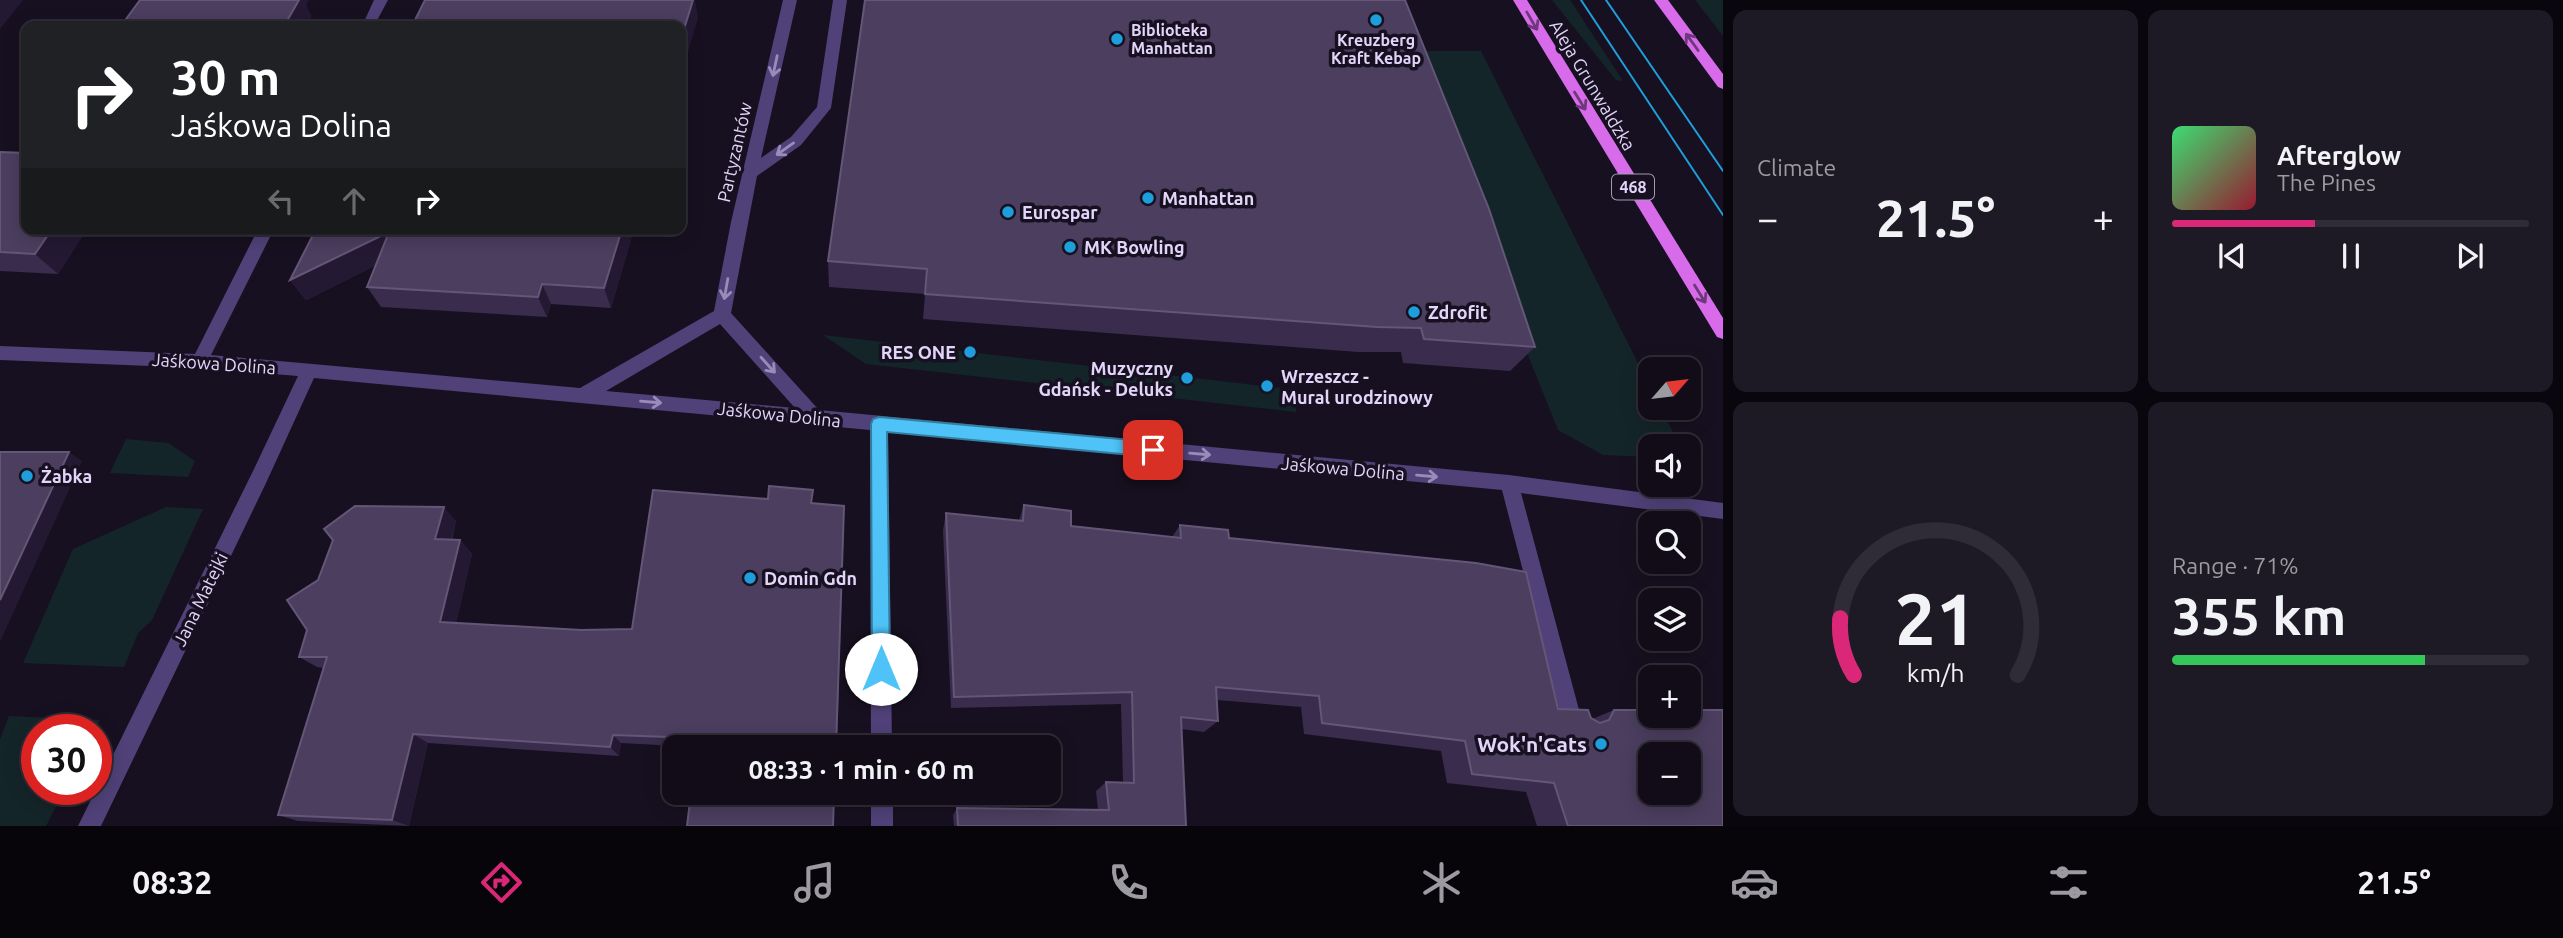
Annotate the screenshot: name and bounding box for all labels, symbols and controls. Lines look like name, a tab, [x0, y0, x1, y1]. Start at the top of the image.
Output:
one-way arrow	[1525, 11, 1539, 31]
marker: Kreuzberg Kraft Kebap	[1368, 12, 1384, 28]
street label: Aleja Grunwaldzka	[1546, 16, 1640, 154]
place label: Biblioteka Manhattan	[1131, 21, 1213, 57]
marker: Biblioteka Manhattan	[1109, 31, 1125, 47]
place label: Kreuzberg Kraft Kebap	[1331, 31, 1421, 67]
one-way arrow	[1685, 33, 1699, 52]
icon: right	[56, 49, 147, 140]
text: 30 m	[171, 49, 280, 104]
one-way arrow	[767, 55, 780, 77]
one-way arrow	[1574, 90, 1588, 110]
street label: Partyzantów	[713, 100, 755, 204]
text: Jaśkowa Dolina	[171, 107, 392, 143]
text: Afterglow	[2277, 141, 2401, 170]
one-way arrow	[776, 142, 795, 156]
text: Climate	[1757, 155, 1836, 180]
text: The Pines	[2277, 170, 2376, 195]
road number: 468	[1612, 174, 1654, 200]
icon: left	[262, 182, 300, 220]
icon: ahead	[335, 182, 373, 220]
icon: right	[408, 182, 446, 220]
place label: Manhattan	[1162, 188, 1254, 208]
text: 21.5°	[1876, 189, 1995, 247]
marker: Manhattan	[1140, 190, 1156, 206]
text: −	[1757, 197, 1778, 239]
text: +	[2093, 197, 2114, 239]
place label: Eurospar	[1022, 202, 1098, 222]
marker: Eurospar	[1000, 204, 1016, 220]
place label: MK Bowling	[1084, 237, 1185, 257]
icon: previous	[2213, 237, 2251, 275]
icon: pause	[2332, 237, 2370, 275]
icon: next	[2451, 237, 2489, 275]
marker: MK Bowling	[1062, 239, 1078, 255]
one-way arrow	[719, 277, 732, 300]
one-way arrow	[1693, 284, 1707, 304]
place label: Zdrofit	[1428, 302, 1488, 322]
marker: Zdrofit	[1406, 304, 1422, 320]
place label: RES ONE	[881, 342, 956, 362]
marker: RES ONE	[962, 344, 978, 360]
street label: Jaśkowa Dolina	[151, 349, 277, 377]
one-way arrow	[760, 356, 776, 374]
north arrow	[1638, 357, 1701, 420]
map controls	[1638, 357, 1701, 805]
place label: Muzyczny Gdańsk - Deluks	[1038, 358, 1173, 399]
place label: Wrzeszcz - Mural urodzinowy	[1281, 366, 1433, 407]
marker: Muzyczny Gdańsk - Deluks	[1179, 370, 1195, 386]
marker: Wrzeszcz - Mural urodzinowy	[1259, 378, 1275, 394]
one-way arrow	[639, 396, 662, 409]
street label: Jaśkowa Dolina	[716, 398, 842, 430]
pin	[1123, 420, 1183, 480]
icon: arrive	[1134, 431, 1172, 469]
button: sound	[1638, 434, 1701, 497]
one-way arrow	[1188, 448, 1211, 461]
street label: Jaśkowa Dolina	[1280, 453, 1406, 483]
place label: Żabka	[41, 466, 92, 486]
marker: Żabka	[19, 468, 35, 484]
one-way arrow	[1415, 469, 1437, 482]
button: search	[1638, 511, 1701, 574]
street label: Jana Matejki	[169, 549, 231, 649]
text: Range · 71%	[2172, 553, 2299, 578]
place label: Domin Gdn	[764, 568, 857, 588]
marker: Domin Gdn	[742, 570, 758, 586]
text: 21	[1894, 577, 1977, 659]
text: 355 km	[2172, 587, 2346, 645]
button: layers	[1638, 588, 1701, 651]
position arrow	[844, 632, 918, 706]
text: km/h	[1907, 659, 1964, 687]
button: +	[1638, 665, 1701, 728]
speed limit sign: 30	[21, 714, 112, 805]
place label: Wok'n'Cats	[1477, 732, 1587, 756]
marker: Wok'n'Cats	[1593, 736, 1609, 752]
button: −	[1638, 742, 1701, 805]
text: 08:33 · 1 min · 60 m	[748, 755, 975, 784]
icon: directions	[477, 858, 526, 907]
icon: music	[790, 858, 839, 907]
icon: phone	[1104, 858, 1153, 907]
icon: climate	[1417, 858, 1466, 907]
icon: car	[1730, 858, 1779, 907]
icon: filters	[2044, 858, 2093, 907]
text: 08:32	[132, 864, 212, 900]
text: 21.5°	[2357, 864, 2431, 900]

